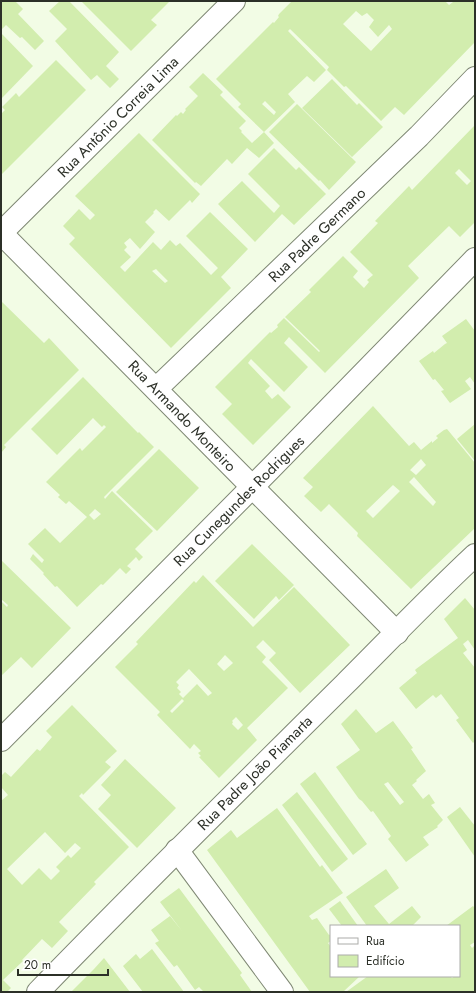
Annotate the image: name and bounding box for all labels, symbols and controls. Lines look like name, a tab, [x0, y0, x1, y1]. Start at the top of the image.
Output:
street label: Rua Antônio Correia Lima	[52, 51, 184, 183]
street label: Rua Padre Germano	[263, 183, 371, 287]
street label: Rua Armando Monteiro	[123, 355, 241, 477]
street label: Rua Cunegundes Rodrigues	[169, 431, 309, 571]
street label: Rua Padre João Piamarta	[193, 711, 317, 835]
legend	[330, 925, 460, 977]
text: Rua	[366, 932, 385, 950]
scale bar	[18, 951, 108, 977]
text: Edifício	[366, 952, 405, 970]
text: 20 m	[24, 956, 51, 974]

